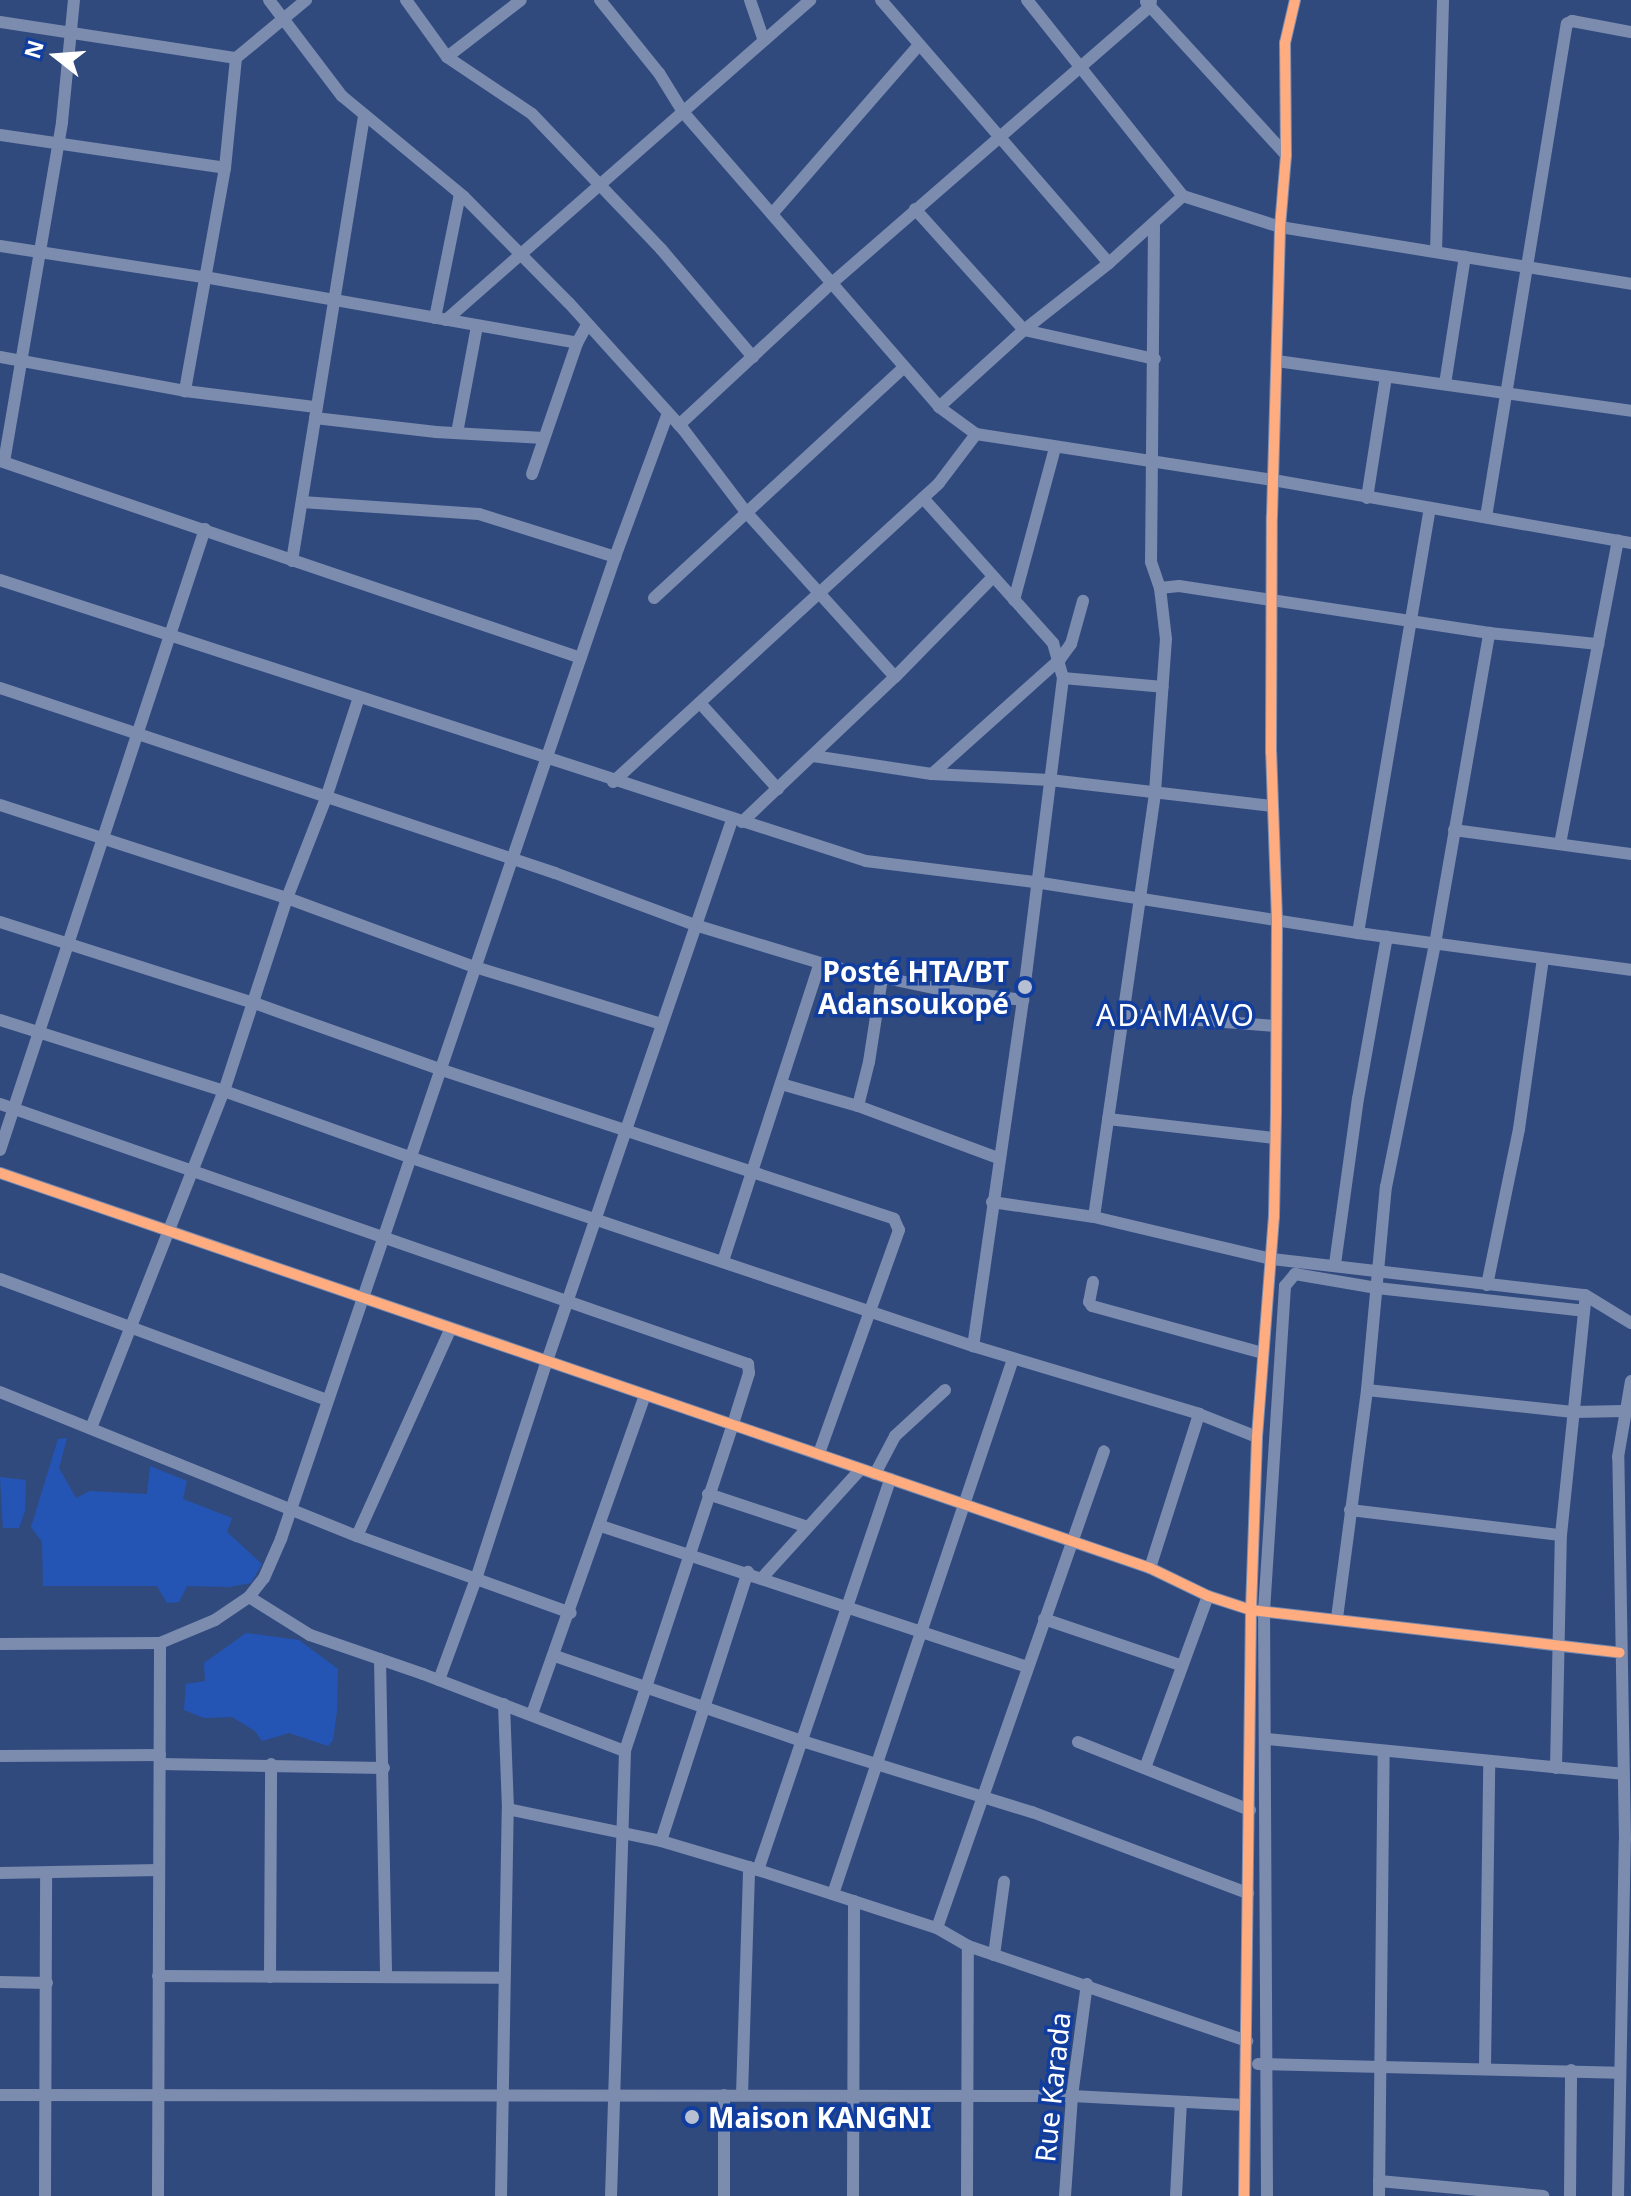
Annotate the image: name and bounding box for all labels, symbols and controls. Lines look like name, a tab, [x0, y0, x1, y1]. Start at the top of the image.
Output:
north arrow	[16, 16, 96, 96]
text: N	[16, 36, 50, 62]
place label: Posté HTA/BT Adansoukopé	[818, 954, 1009, 1020]
marker: Posté HTA/BT Adansoukopé	[1016, 978, 1034, 996]
district label: ADAMAVO	[1096, 997, 1256, 1033]
street label: Rue Karada	[1027, 2010, 1077, 2164]
place label: Maison KANGNI	[708, 2100, 931, 2134]
marker: Maison KANGNI	[683, 2108, 701, 2126]

